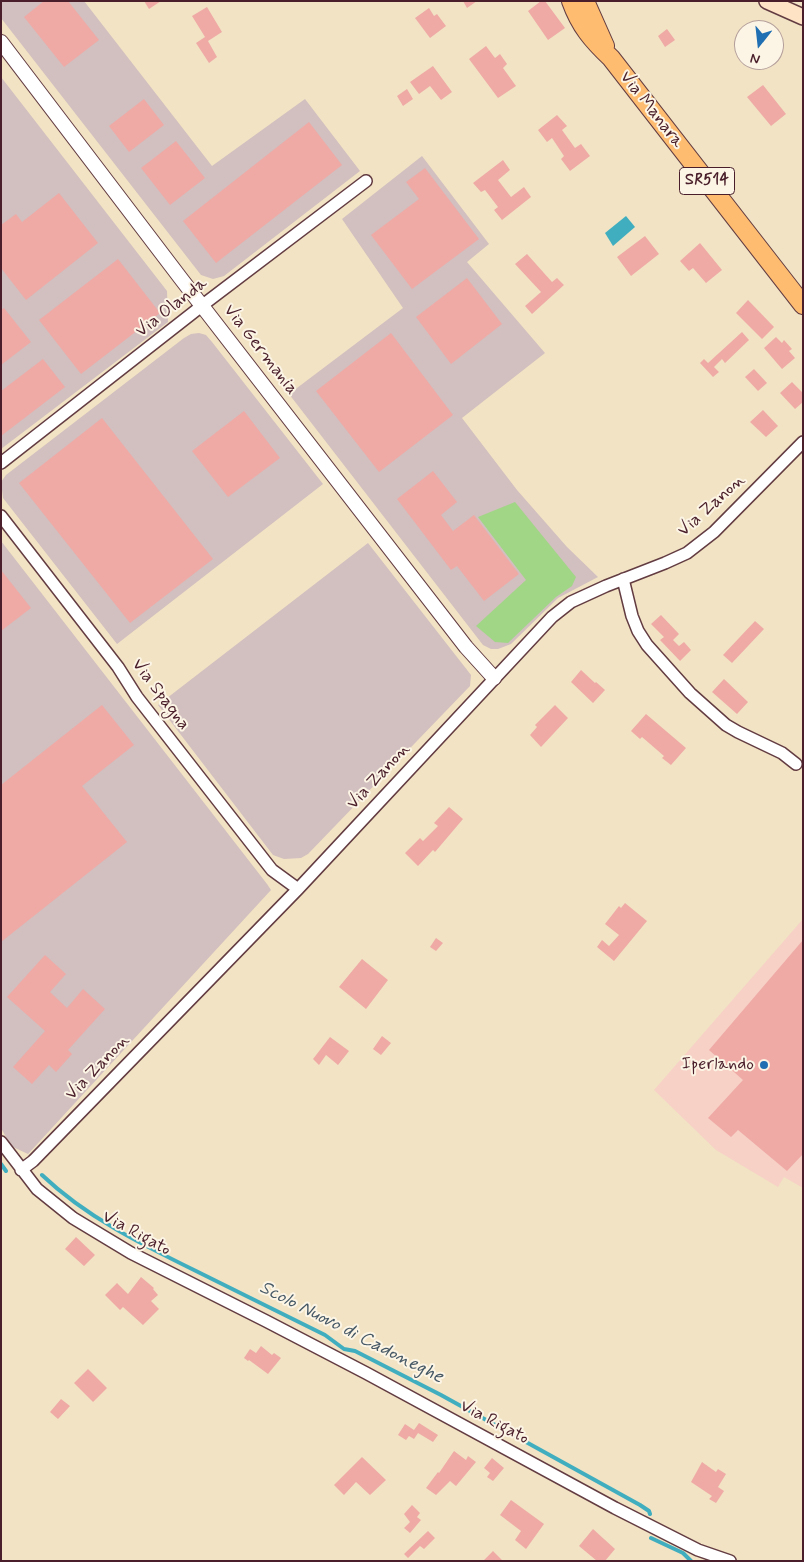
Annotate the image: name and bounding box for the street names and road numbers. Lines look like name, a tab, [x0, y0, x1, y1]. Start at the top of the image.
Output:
street label: Via Manara	[614, 67, 688, 153]
road number: SR514	[680, 168, 734, 195]
street label: Via Olanda	[132, 273, 212, 343]
street label: Via Germania	[218, 300, 302, 400]
street label: Via Zanon	[674, 470, 750, 542]
street label: Via Spagna	[126, 655, 194, 735]
street label: Via Zanon	[343, 739, 415, 815]
street label: Via Zanon	[61, 1031, 135, 1105]
street label: Via Rigato	[98, 1206, 174, 1262]
street label: Via Rigato	[456, 1396, 532, 1450]

